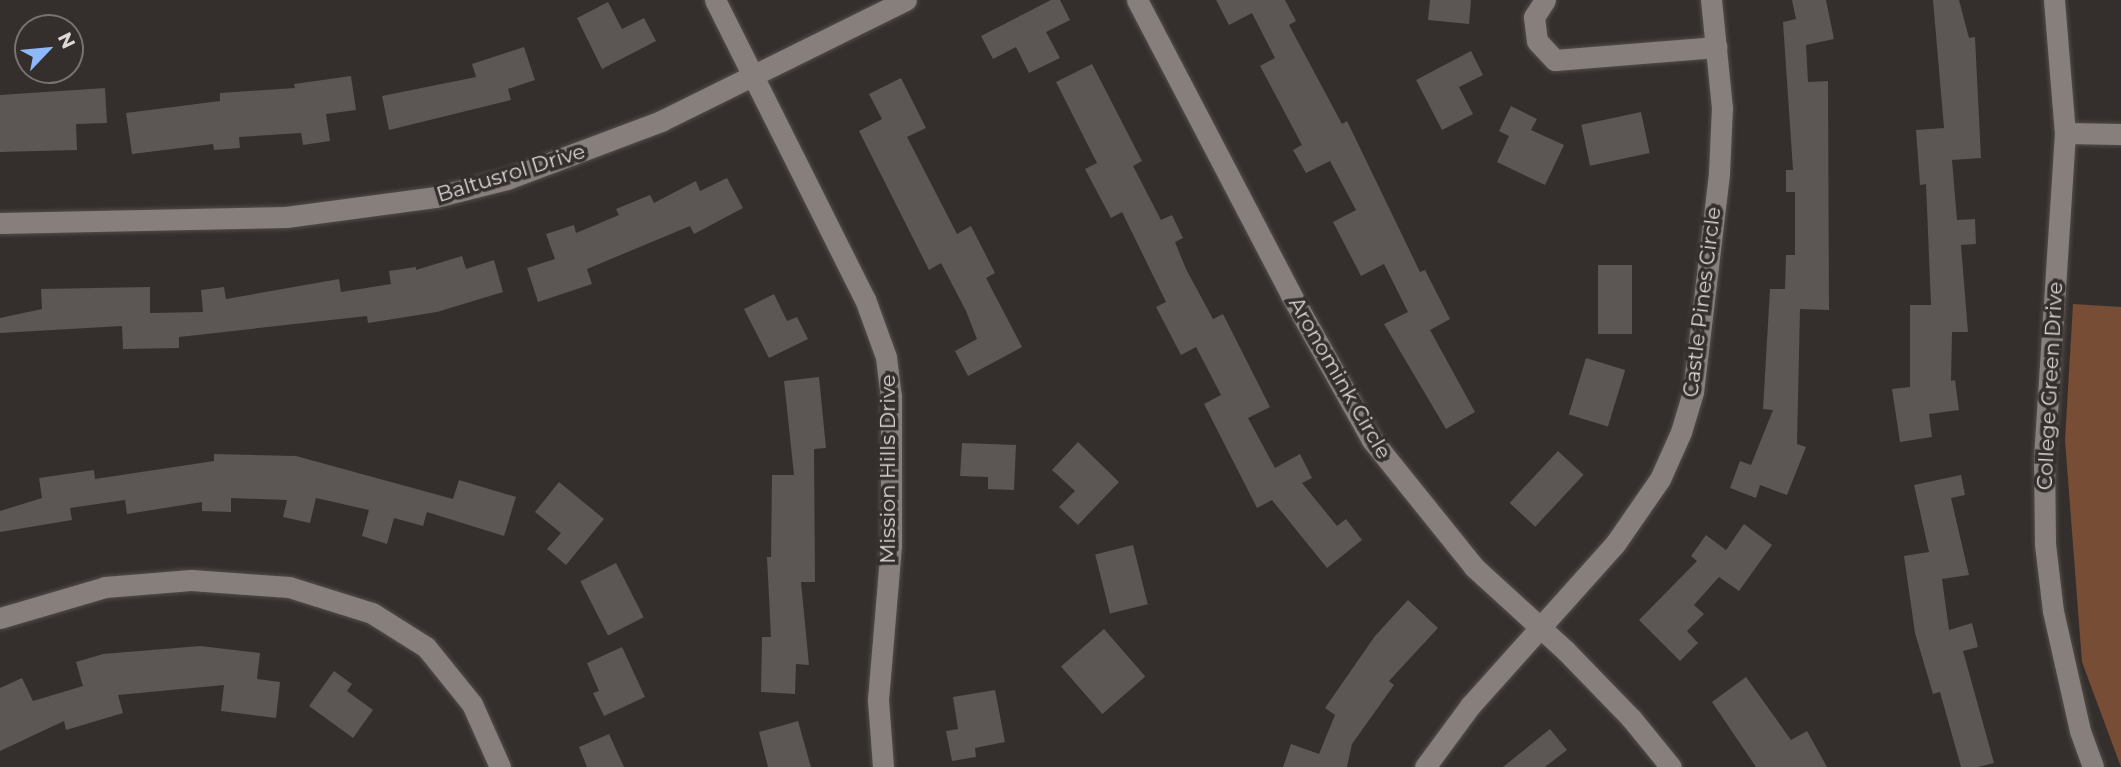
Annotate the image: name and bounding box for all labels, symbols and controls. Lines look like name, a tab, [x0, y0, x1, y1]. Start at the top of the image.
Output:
north arrow	[14, 14, 84, 84]
text: N	[53, 29, 80, 52]
street label: Baltusrol Drive	[434, 138, 588, 208]
street label: Castle Pines Circle	[1678, 205, 1726, 399]
street label: College Green Drive	[2032, 281, 2068, 491]
street label: Aronomink Circle	[1283, 293, 1397, 463]
street label: Mission Hills Drive	[875, 374, 901, 564]

